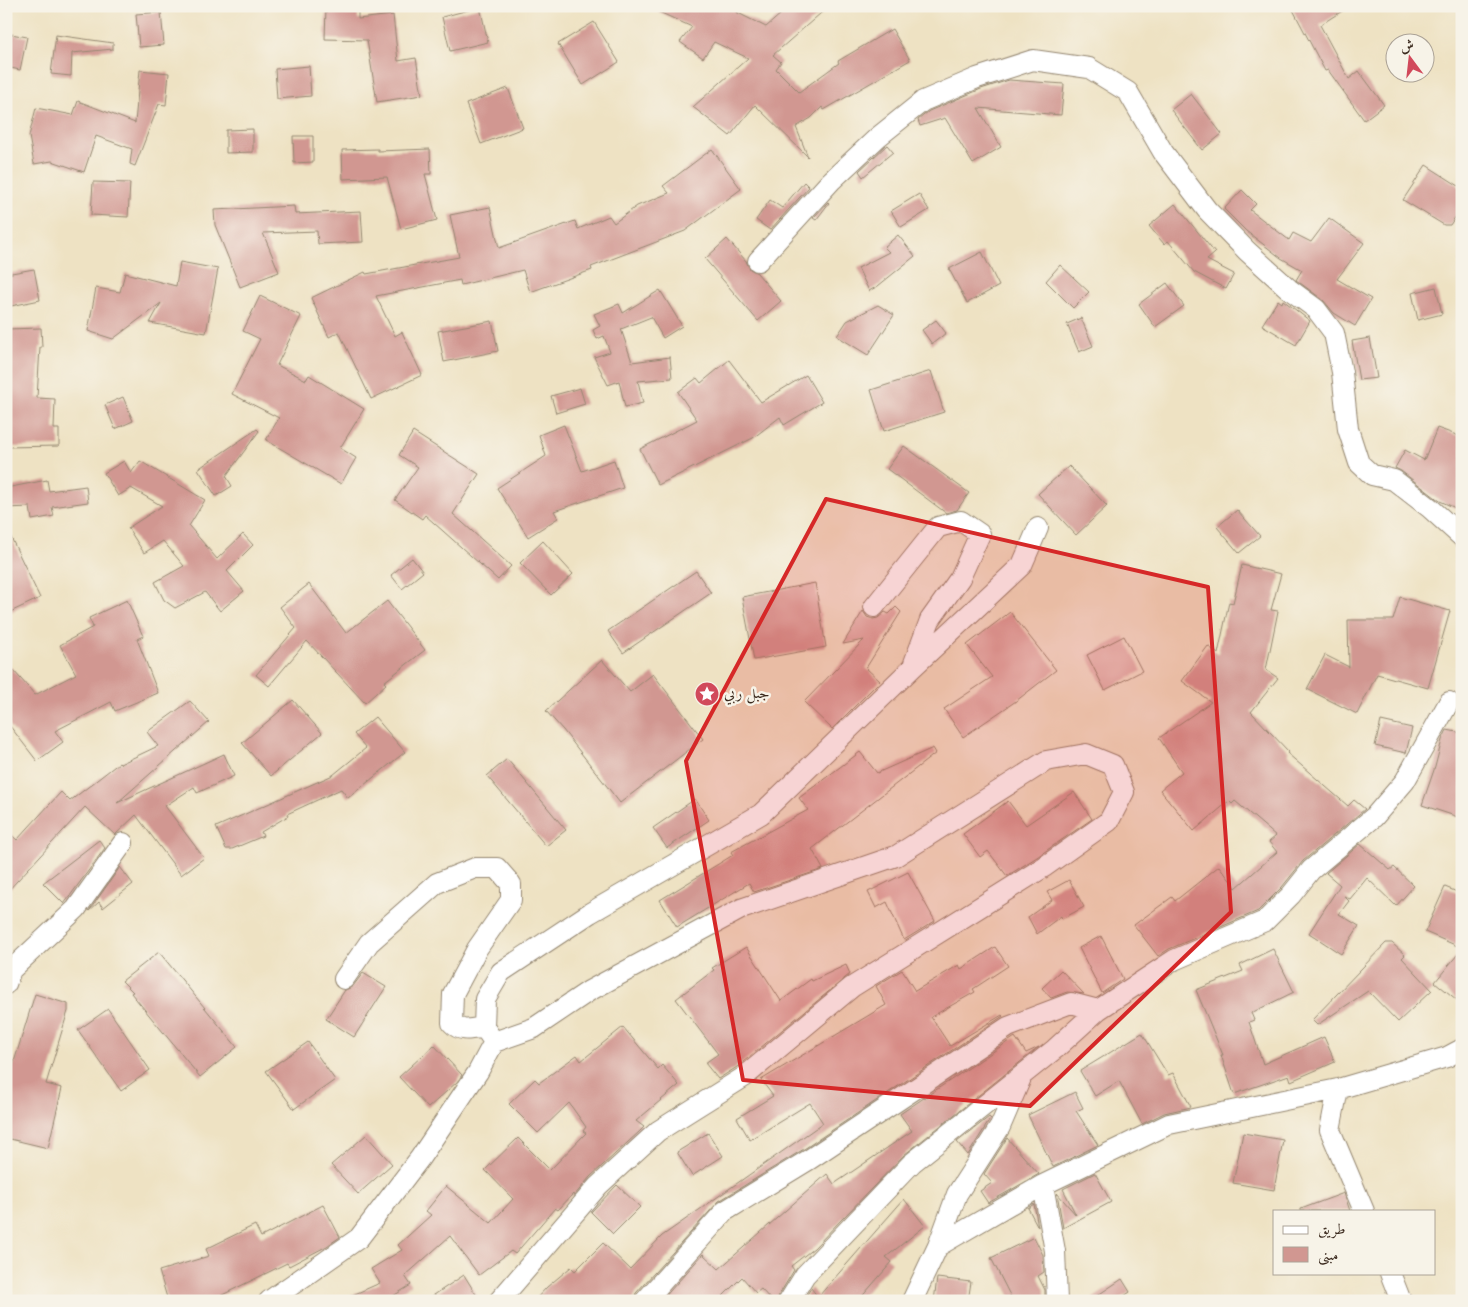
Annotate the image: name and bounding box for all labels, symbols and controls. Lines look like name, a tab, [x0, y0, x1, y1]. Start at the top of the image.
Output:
north arrow	[1386, 32, 1436, 82]
text: ش	[1398, 38, 1416, 55]
place icon: جبل ربي	[694, 681, 720, 707]
place label: جبل ربي	[724, 687, 770, 705]
legend	[1273, 1210, 1436, 1274]
text: طريق	[1318, 1223, 1345, 1239]
text: مبنى	[1318, 1249, 1338, 1266]

